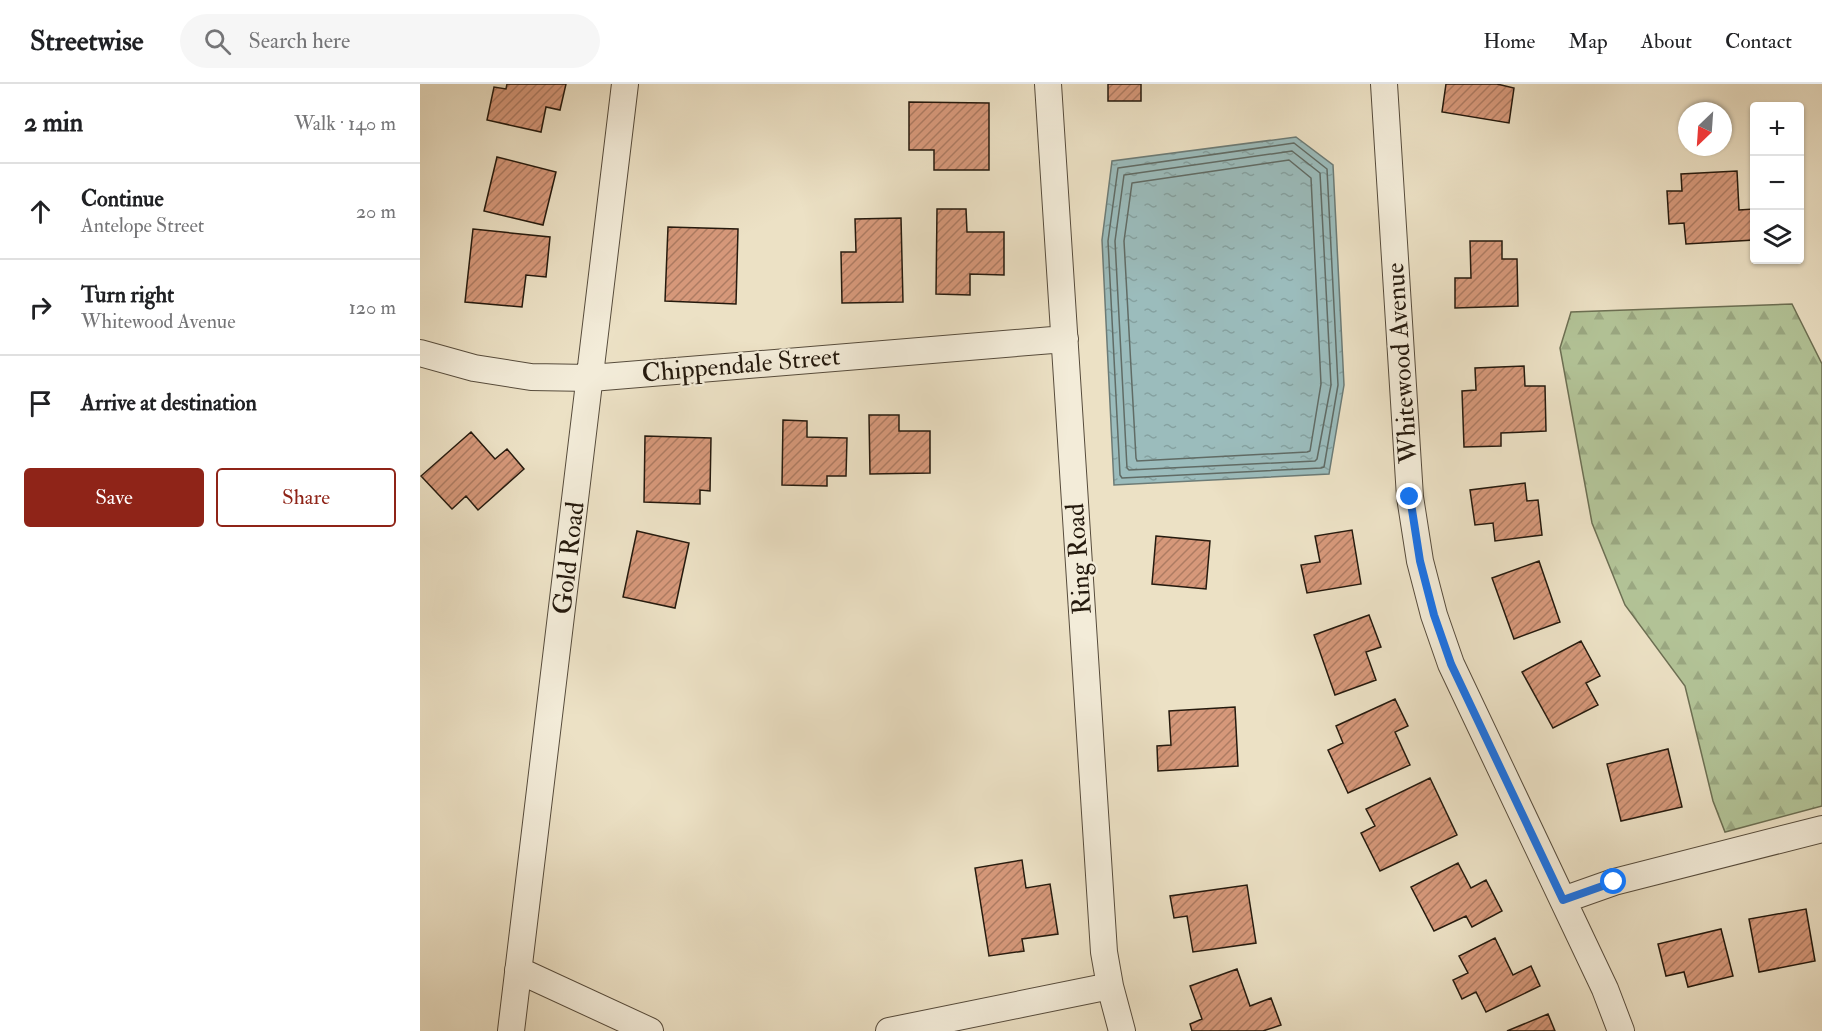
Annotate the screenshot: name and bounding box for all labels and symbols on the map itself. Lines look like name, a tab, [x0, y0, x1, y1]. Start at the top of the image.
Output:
north arrow	[1678, 102, 1732, 156]
street label: Whitewood Avenue	[1379, 262, 1425, 465]
street label: Chippendale Street	[640, 340, 842, 391]
route end	[1396, 483, 1422, 509]
street label: Gold Road	[546, 500, 592, 616]
street label: Ring Road	[1059, 502, 1099, 616]
route start	[1600, 868, 1626, 894]

